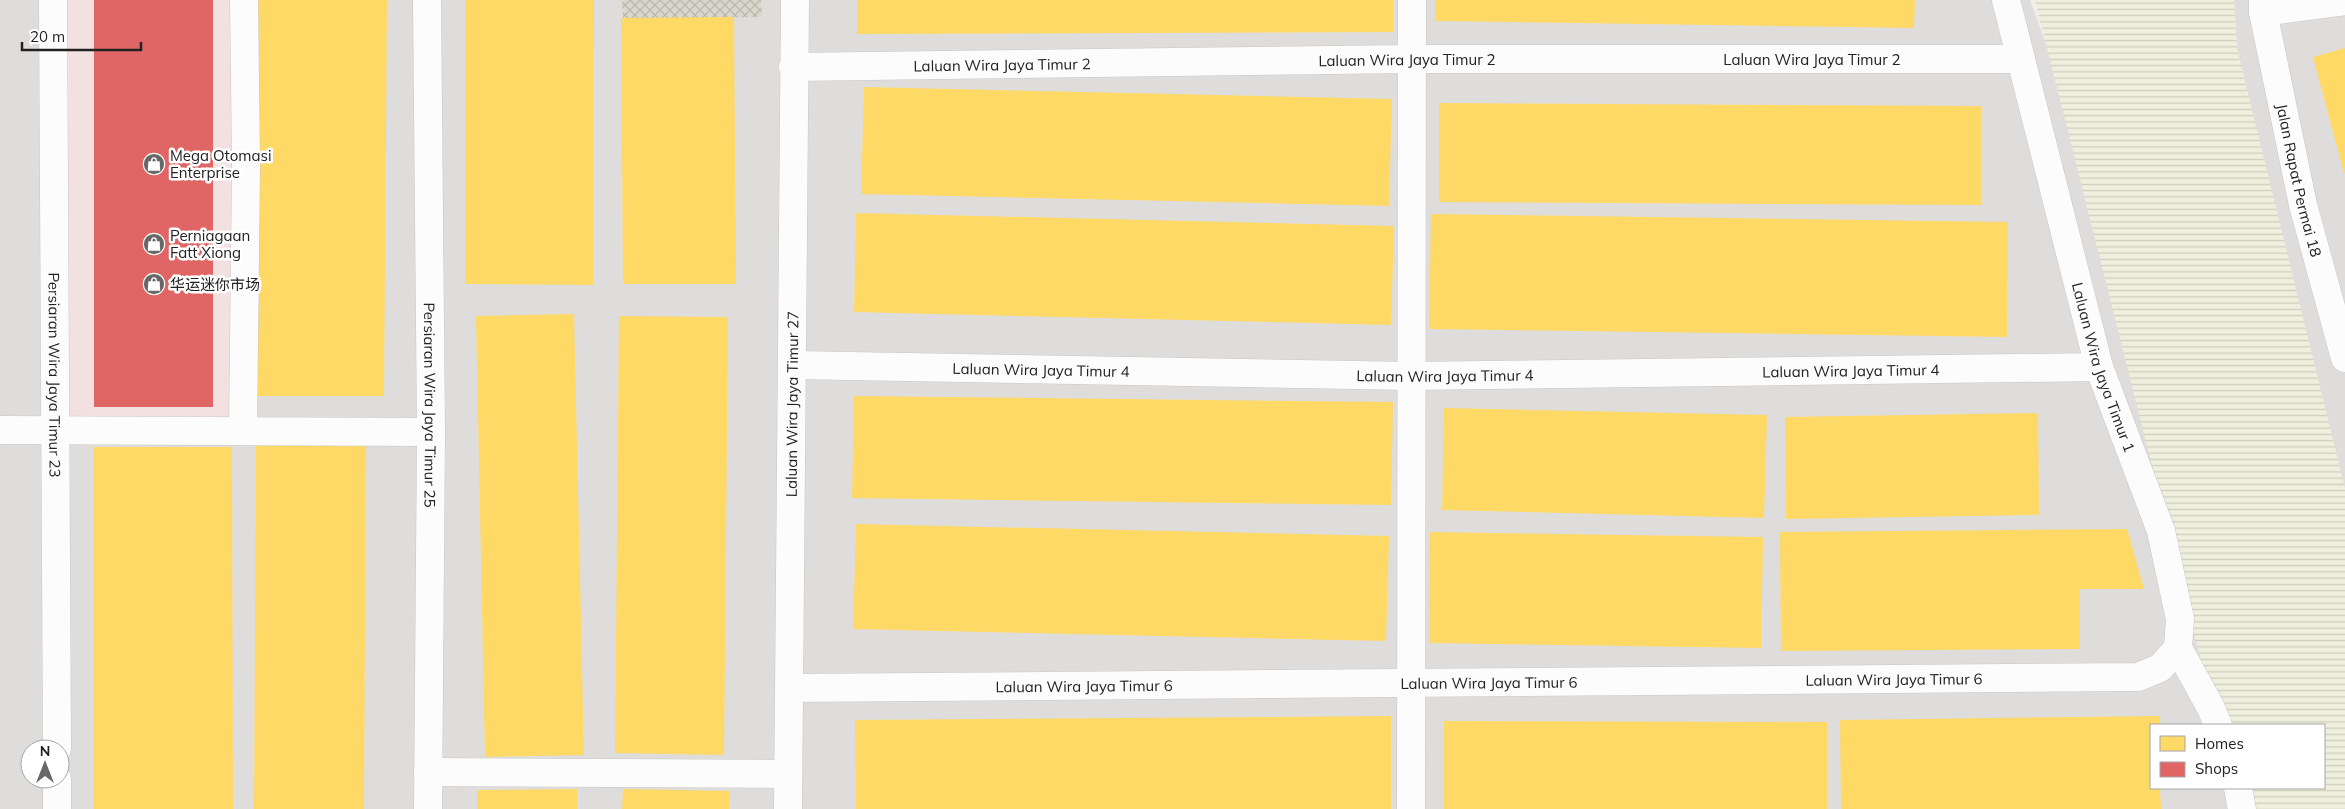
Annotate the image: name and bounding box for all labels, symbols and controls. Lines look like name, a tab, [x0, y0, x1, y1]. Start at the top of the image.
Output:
scale bar	[22, 20, 141, 52]
text: 20 m	[30, 27, 65, 46]
street label: Laluan Wira Jaya Timur 2	[1318, 49, 1496, 70]
street label: Laluan Wira Jaya Timur 2	[1723, 50, 1901, 69]
street label: Laluan Wira Jaya Timur 2	[913, 54, 1091, 75]
street label: Jalan Rapat Permai 18	[2273, 102, 2326, 259]
place label: Mega Otomasi Enterprise	[170, 146, 272, 182]
shop icon: Mega Otomasi Enterprise	[142, 152, 166, 176]
place label: Perniagaan Fatt Xiong	[170, 226, 250, 262]
shop icon: Perniagaan Fatt Xiong	[142, 232, 166, 256]
street label: Persiaran Wira Jaya Timur 23	[45, 272, 65, 478]
shop icon: 华运迷你市场	[142, 272, 166, 296]
place label: 华运迷你市场	[170, 275, 260, 294]
street label: Laluan Wira Jaya Timur 1	[2068, 280, 2140, 455]
street label: Persiaran Wira Jaya Timur 25	[420, 302, 441, 508]
street label: Laluan Wira Jaya Timur 27	[781, 311, 802, 497]
street label: Laluan Wira Jaya Timur 4	[952, 358, 1130, 380]
street label: Laluan Wira Jaya Timur 4	[1762, 360, 1940, 381]
street label: Laluan Wira Jaya Timur 4	[1356, 365, 1534, 386]
street label: Laluan Wira Jaya Timur 6	[1805, 669, 1983, 689]
street label: Laluan Wira Jaya Timur 6	[1400, 672, 1578, 693]
street label: Laluan Wira Jaya Timur 6	[995, 675, 1173, 696]
legend	[2150, 724, 2325, 789]
text: Homes	[2195, 734, 2244, 753]
north arrow	[20, 739, 70, 789]
text: N	[40, 742, 50, 760]
text: Shops	[2195, 759, 2238, 778]

